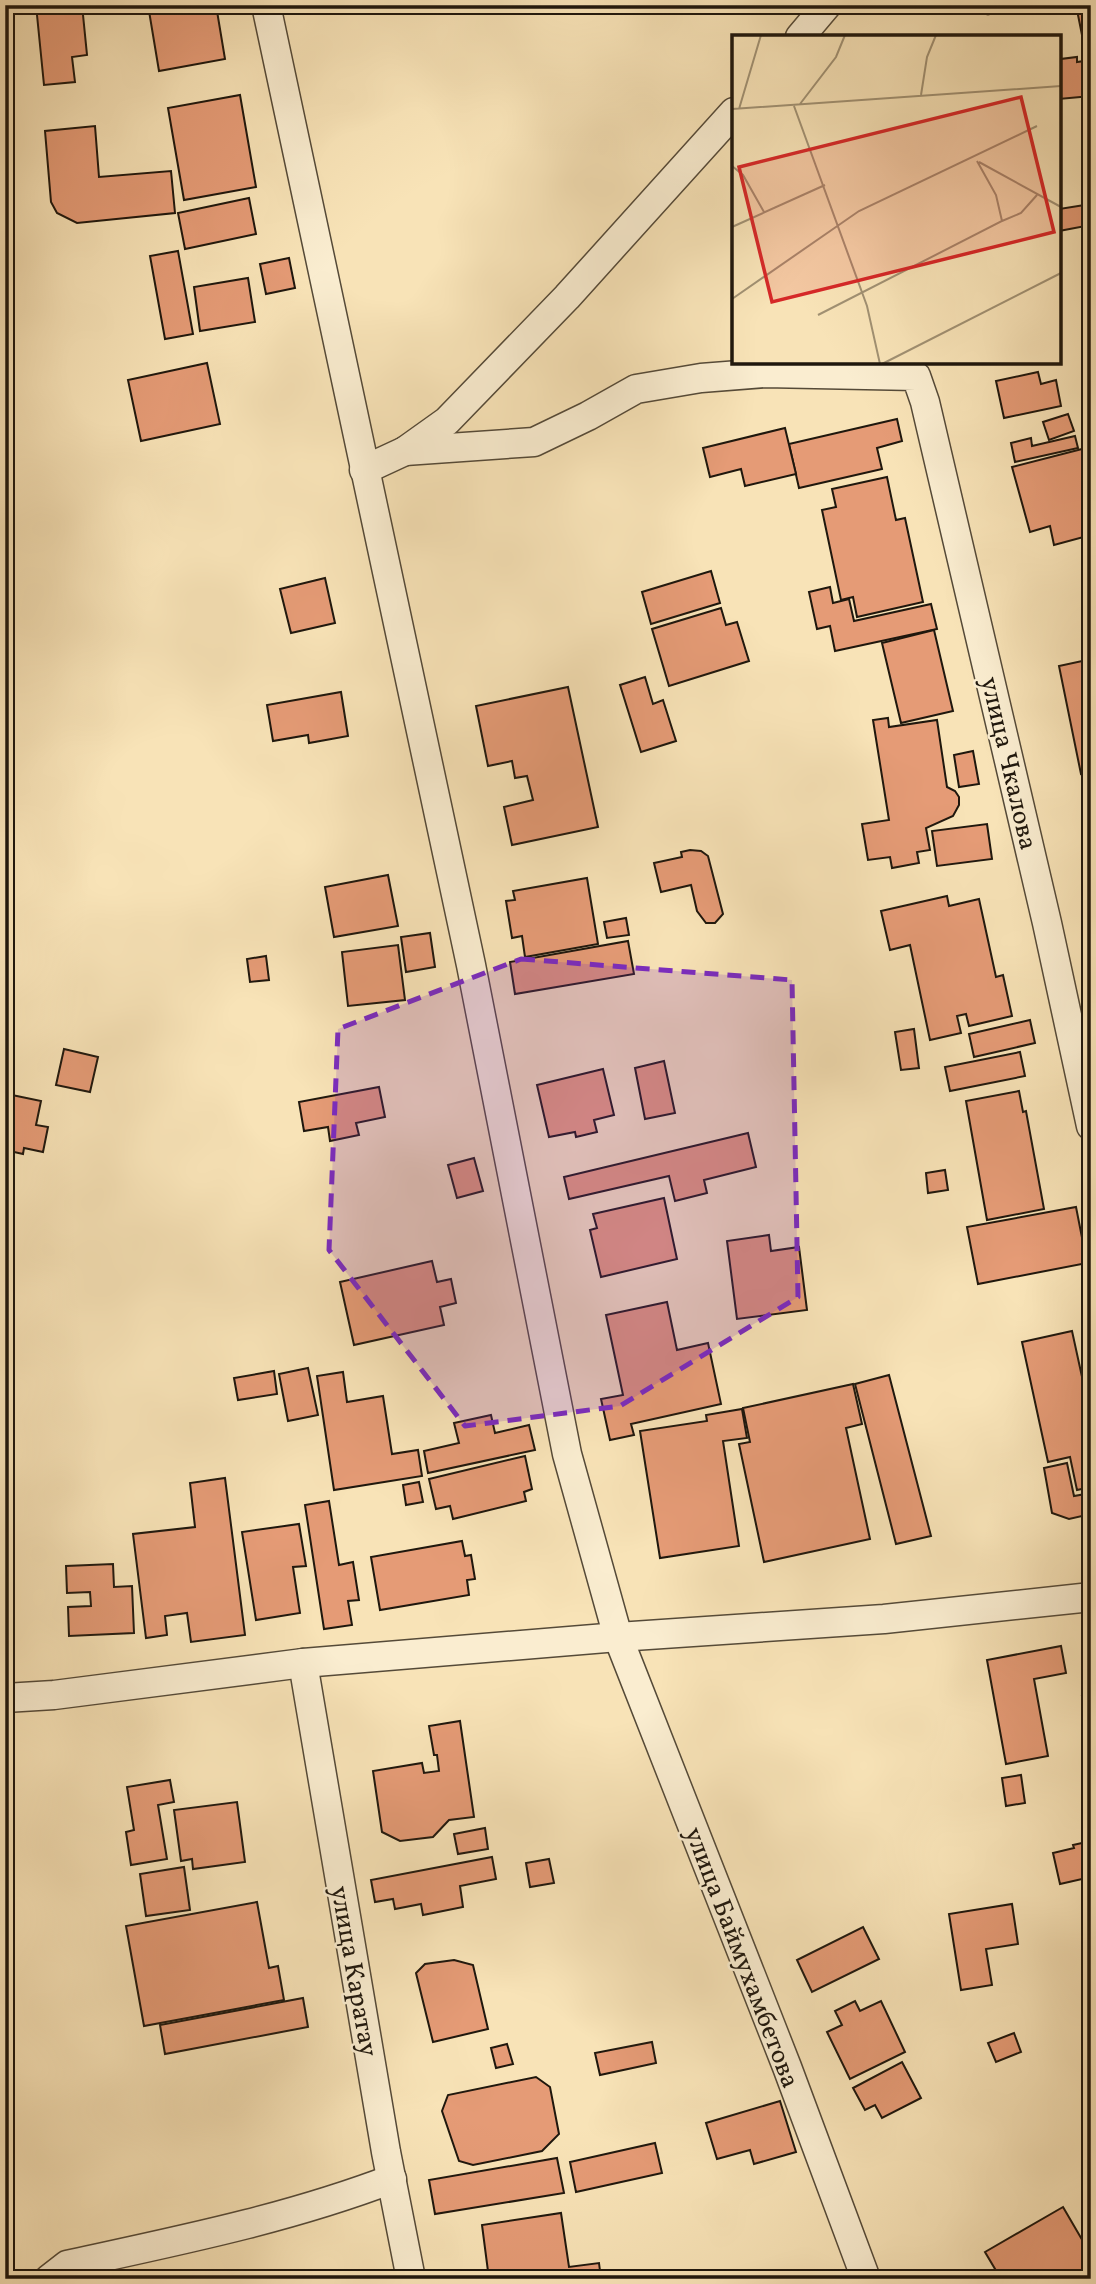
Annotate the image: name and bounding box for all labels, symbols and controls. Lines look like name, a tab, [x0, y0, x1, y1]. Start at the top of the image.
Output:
inset map	[732, 35, 1061, 364]
street label: улица Чкалова	[971, 673, 1045, 854]
street label: улица Баймухамбетова	[675, 1822, 808, 2093]
street label: улица Каратау	[320, 1883, 386, 2060]

